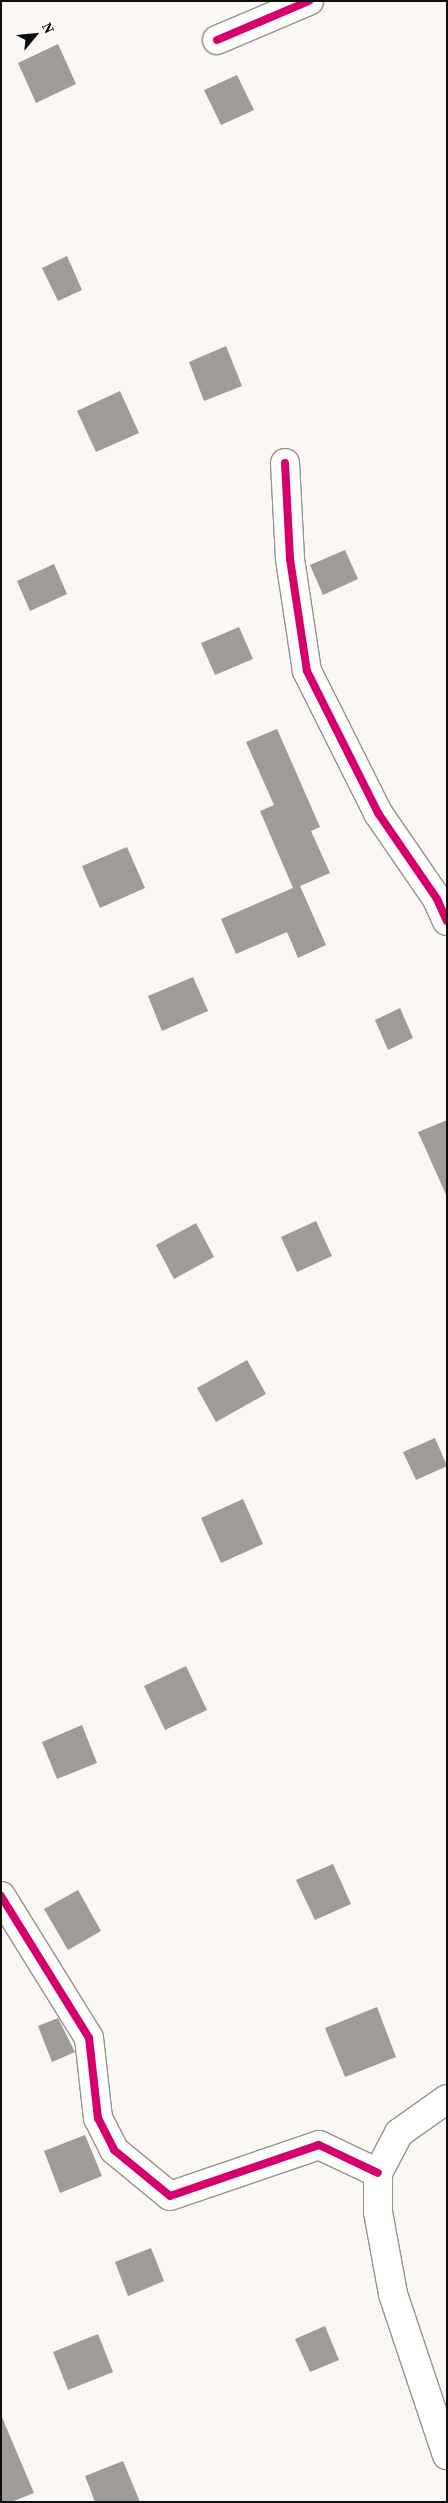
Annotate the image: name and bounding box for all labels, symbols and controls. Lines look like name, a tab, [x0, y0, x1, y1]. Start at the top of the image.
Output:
north arrow	[10, 10, 60, 60]
text: N	[37, 19, 59, 37]

